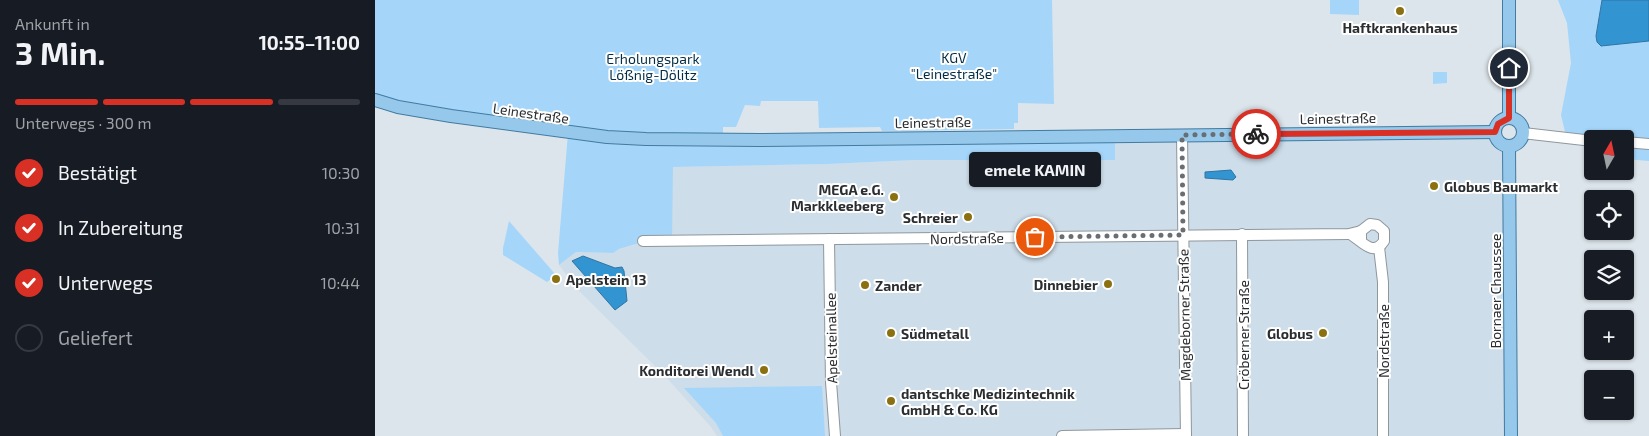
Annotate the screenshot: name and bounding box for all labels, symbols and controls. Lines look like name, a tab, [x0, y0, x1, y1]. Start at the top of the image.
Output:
marker: Haftkrankenhaus	[1394, 5, 1406, 17]
text: Ankunft in	[15, 14, 90, 33]
place label: Haftkrankenhaus	[1342, 19, 1458, 36]
text: 10:55–11:00	[259, 31, 360, 54]
text: 3 Min.	[15, 33, 105, 71]
pin	[1488, 47, 1530, 89]
park label: KGV "Leinestraße"	[911, 49, 997, 82]
park label: Erholungspark Lößnig-Dölitz	[606, 50, 700, 83]
icon: home	[1495, 54, 1523, 82]
street label: Leinestraße	[492, 99, 570, 127]
courier	[1231, 109, 1281, 159]
street label: Leinestraße	[1300, 109, 1376, 127]
text: Unterwegs · 300 m	[15, 113, 152, 132]
street label: Leinestraße	[895, 113, 971, 131]
icon: bike	[1242, 120, 1270, 148]
north arrow	[1584, 130, 1634, 180]
map controls	[1584, 130, 1634, 420]
callout: emele KAMIN	[969, 152, 1101, 187]
icon: check	[15, 159, 43, 187]
text: emele KAMIN	[984, 160, 1086, 179]
text: Bestätigt	[58, 161, 137, 184]
text: 10:30	[322, 163, 360, 182]
place label: Globus Baumarkt	[1444, 178, 1558, 195]
marker: Globus Baumarkt	[1428, 180, 1440, 192]
place label: MEGA e.G. Markkleeberg	[791, 181, 884, 214]
button: locate	[1584, 190, 1634, 240]
marker: MEGA e.G. Markkleeberg	[888, 191, 900, 203]
place label: Schreier	[903, 209, 958, 226]
marker: Schreier	[962, 211, 974, 223]
icon: check	[15, 214, 43, 242]
text: In Zubereitung	[58, 216, 183, 239]
pin	[1014, 216, 1056, 258]
text: 10:31	[325, 218, 360, 237]
icon: bag	[1021, 223, 1049, 251]
street label: Nordstraße	[930, 229, 1004, 247]
street label: Bornaer Chaussee	[1487, 233, 1504, 349]
street label: Magdeborner Straße	[1174, 249, 1194, 381]
button: layers	[1584, 250, 1634, 300]
icon: check	[15, 269, 43, 297]
text: Unterwegs	[58, 271, 153, 294]
place label: Apelstein 13	[566, 271, 646, 288]
text: 10:44	[321, 273, 360, 292]
marker: Apelstein 13	[550, 273, 562, 285]
place label: Dinnebier	[1034, 276, 1098, 293]
place label: Zander	[875, 277, 922, 294]
marker: Dinnebier	[1102, 278, 1114, 290]
marker: Zander	[859, 279, 871, 291]
street label: Cröberner Straße	[1235, 280, 1252, 390]
street label: Apelsteinallee	[822, 292, 840, 384]
street label: Nordstraße	[1375, 304, 1392, 378]
button: +	[1584, 310, 1634, 360]
place label: Südmetall	[901, 325, 969, 342]
place label: Globus	[1267, 325, 1313, 342]
text: Geliefert	[58, 326, 133, 349]
marker: Südmetall	[885, 327, 897, 339]
marker: Globus	[1317, 327, 1329, 339]
place label: Konditorei Wendl	[639, 362, 754, 379]
marker: Konditorei Wendl	[758, 364, 770, 376]
button: −	[1584, 370, 1634, 420]
place label: dantschke Medizintechnik GmbH & Co. KG	[901, 385, 1075, 418]
marker: dantschke Medizintechnik GmbH & Co. KG	[885, 395, 897, 407]

